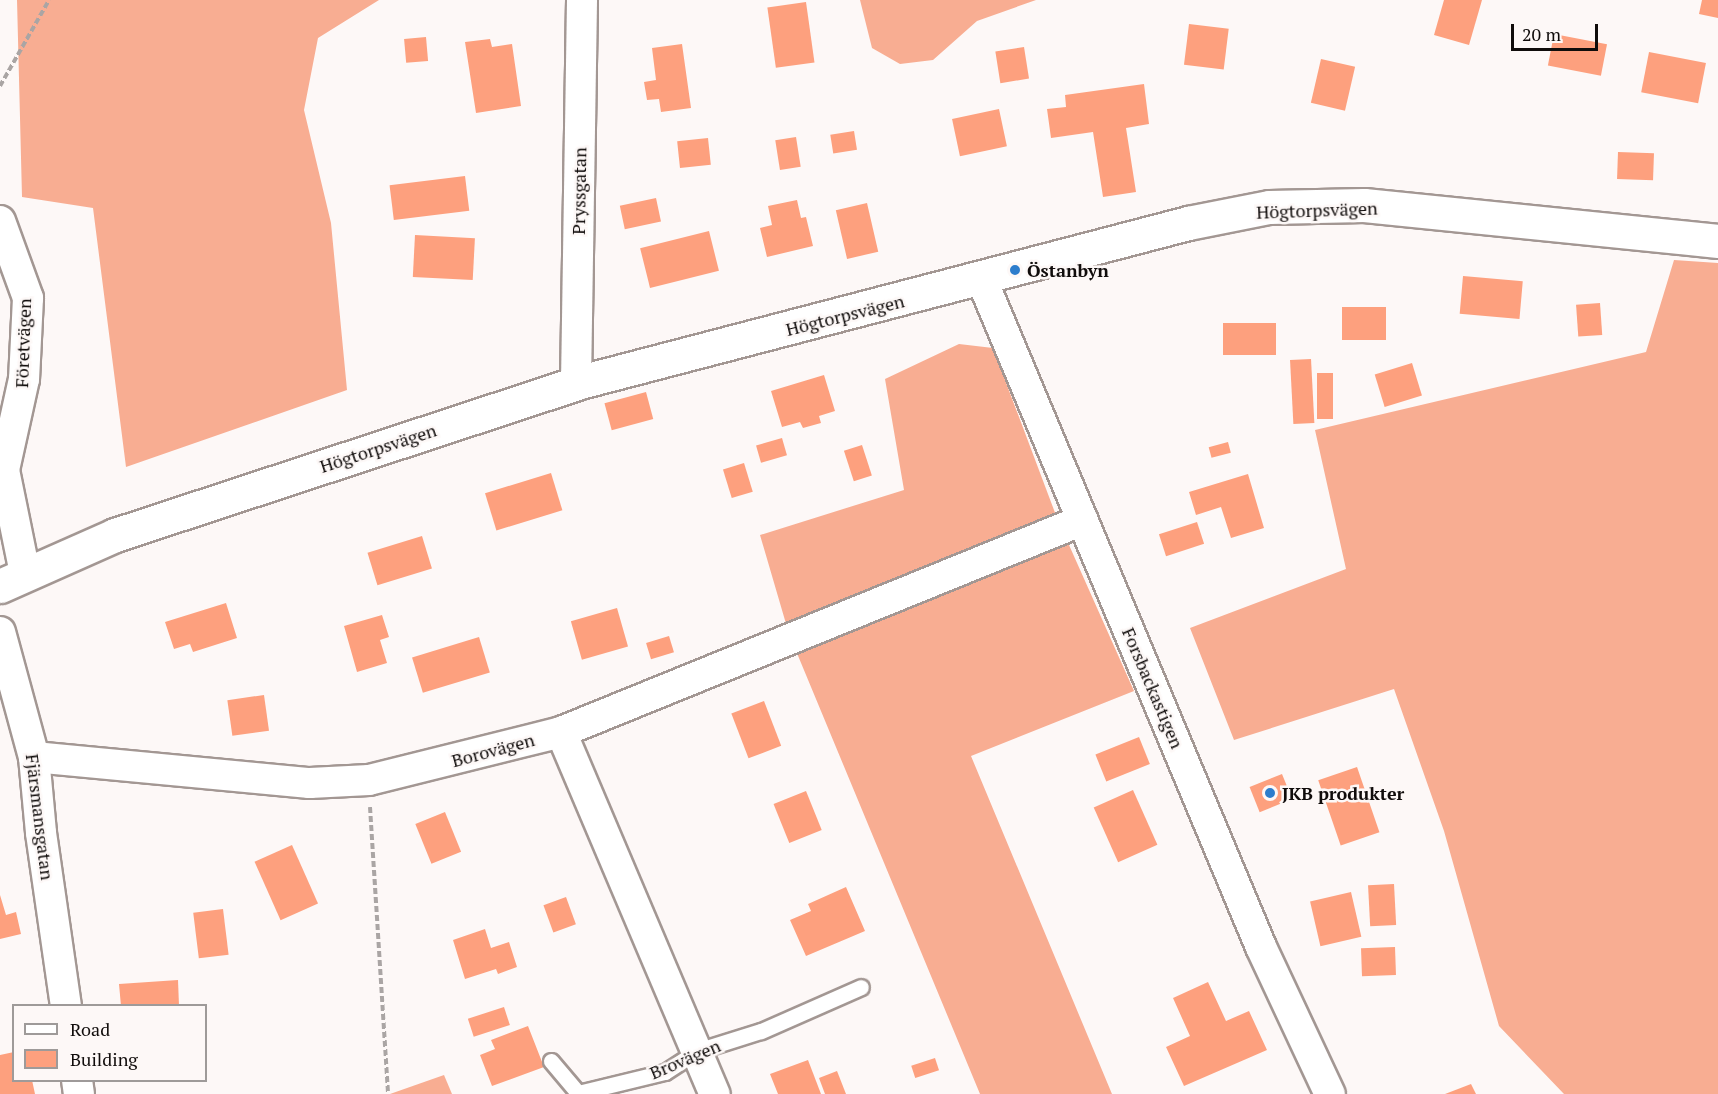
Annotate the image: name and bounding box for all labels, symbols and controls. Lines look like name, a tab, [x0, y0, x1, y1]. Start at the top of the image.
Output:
scale bar	[1514, 12, 1601, 50]
text: 20 m	[1522, 22, 1561, 46]
street label: Pryssgatan	[567, 147, 591, 235]
street label: Högtorpsvägen	[1256, 197, 1378, 223]
place label: Östanbyn	[1027, 259, 1109, 281]
marker: Östanbyn	[1008, 263, 1022, 277]
street label: Högtorpsvägen	[783, 290, 907, 340]
street label: Företvägen	[11, 298, 35, 388]
street label: Högtorpsvägen	[317, 419, 439, 477]
street label: Forsbackastigen	[1118, 624, 1188, 752]
street label: Borovägen	[449, 729, 537, 771]
street label: Fjärsmansgatan	[22, 753, 58, 881]
place label: JKB produkter	[1282, 782, 1404, 804]
marker: JKB produkter	[1263, 786, 1277, 800]
legend	[12, 1004, 207, 1082]
text: Road	[70, 1017, 110, 1041]
street label: Brovägen	[646, 1034, 724, 1084]
text: Building	[70, 1047, 138, 1071]

